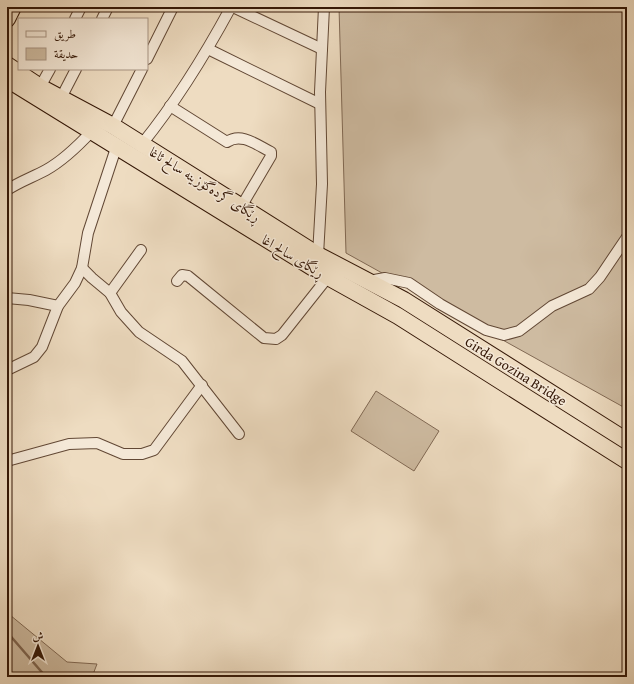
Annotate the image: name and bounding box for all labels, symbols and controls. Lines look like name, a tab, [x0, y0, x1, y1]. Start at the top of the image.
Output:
legend	[18, 18, 148, 70]
text: طريق	[54, 25, 76, 42]
text: حديقة	[54, 45, 78, 62]
street label: ڕێگای گردەگۆزینە سالح ئاغا	[144, 142, 265, 229]
street label: ڕێگای سالح اغا	[257, 230, 328, 285]
street label: Girda Gozina Bridge	[461, 332, 571, 411]
north arrow	[18, 626, 58, 666]
text: ش	[33, 628, 44, 644]

